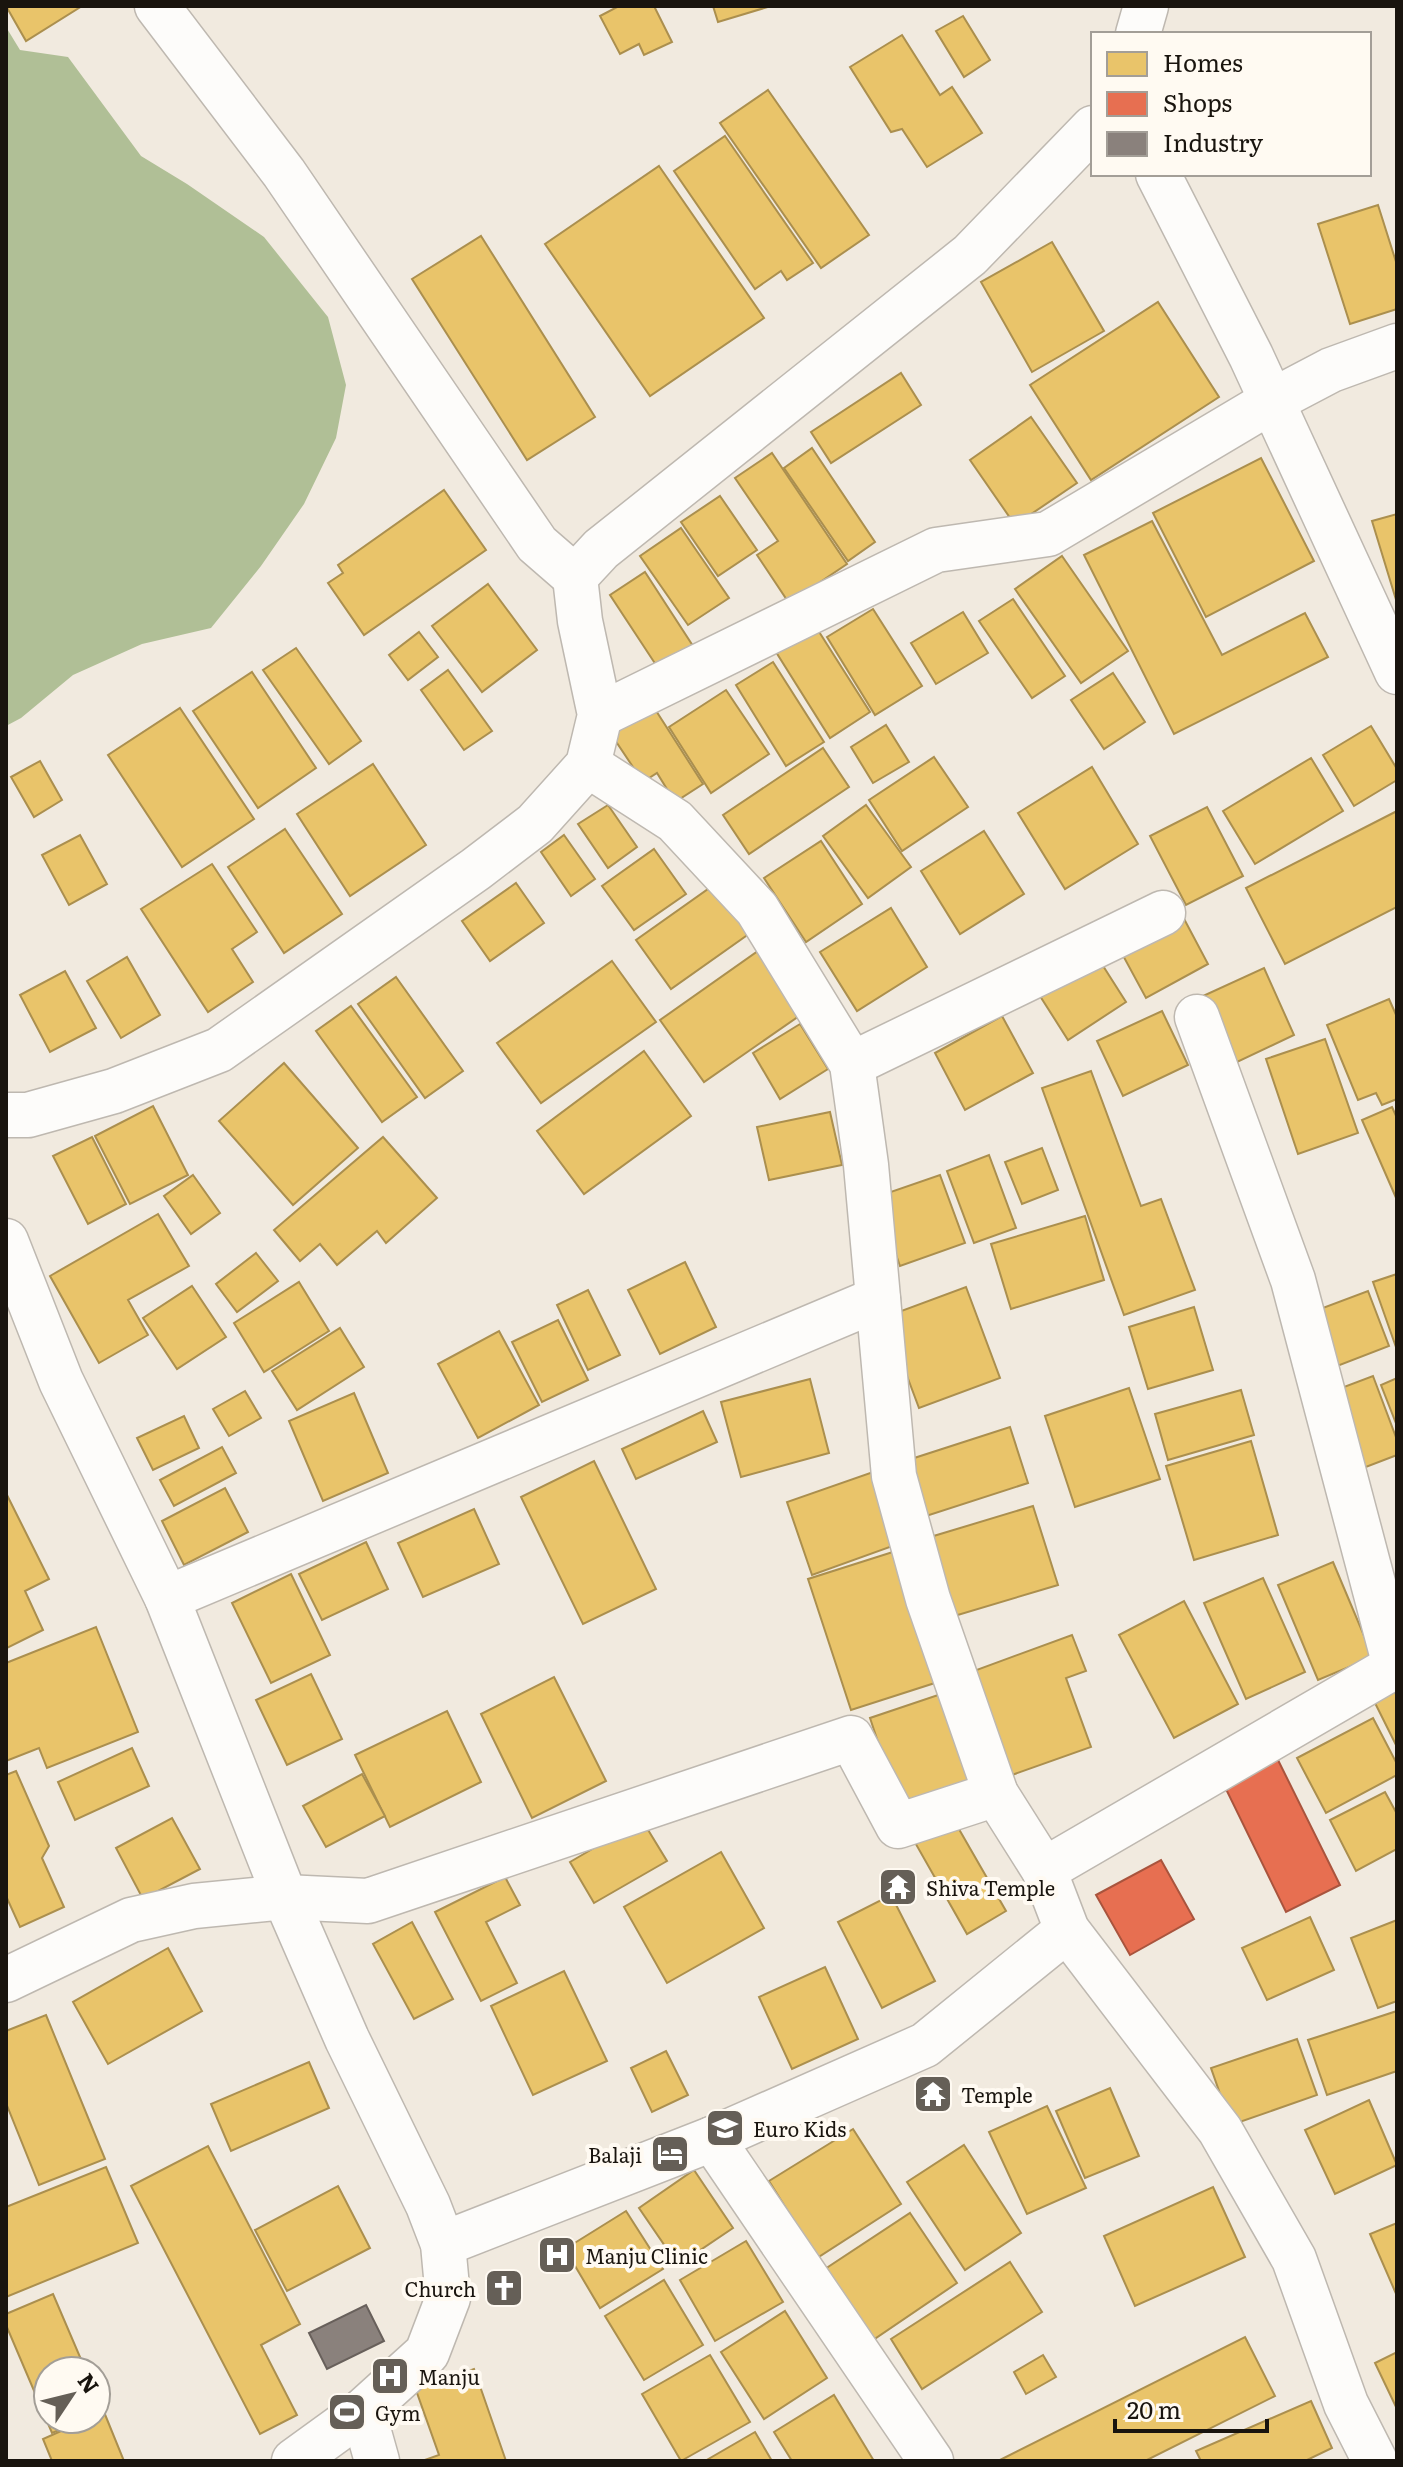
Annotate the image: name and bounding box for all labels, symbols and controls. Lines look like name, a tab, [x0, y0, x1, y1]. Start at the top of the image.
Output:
legend	[1091, 32, 1371, 176]
text: Homes	[1163, 44, 1243, 79]
text: Shops	[1163, 84, 1232, 119]
text: Industry	[1163, 124, 1263, 159]
temple icon: Shiva Temple	[877, 1866, 919, 1908]
place label: Shiva Temple	[926, 1872, 1055, 1902]
temple icon: Temple	[912, 2073, 954, 2115]
place label: Temple	[961, 2079, 1033, 2109]
school or university icon: Euro Kids	[704, 2107, 746, 2149]
place label: Euro Kids	[753, 2113, 846, 2143]
hotel icon: Balaji	[649, 2133, 691, 2175]
place label: Balaji	[588, 2139, 642, 2169]
hospital icon: Manju Clinic	[536, 2234, 578, 2276]
place label: Manju Clinic	[585, 2240, 708, 2270]
church icon: Church	[483, 2267, 525, 2309]
place label: Church	[404, 2273, 476, 2303]
north arrow	[32, 2355, 112, 2435]
hospital icon: Manju	[369, 2355, 411, 2397]
place label: Manju	[418, 2361, 480, 2391]
text: N	[71, 2366, 108, 2400]
scale bar	[1115, 2383, 1267, 2433]
sports icon: Gym	[326, 2391, 368, 2433]
text: 20 m	[1127, 2391, 1181, 2426]
place label: Gym	[375, 2397, 421, 2427]

